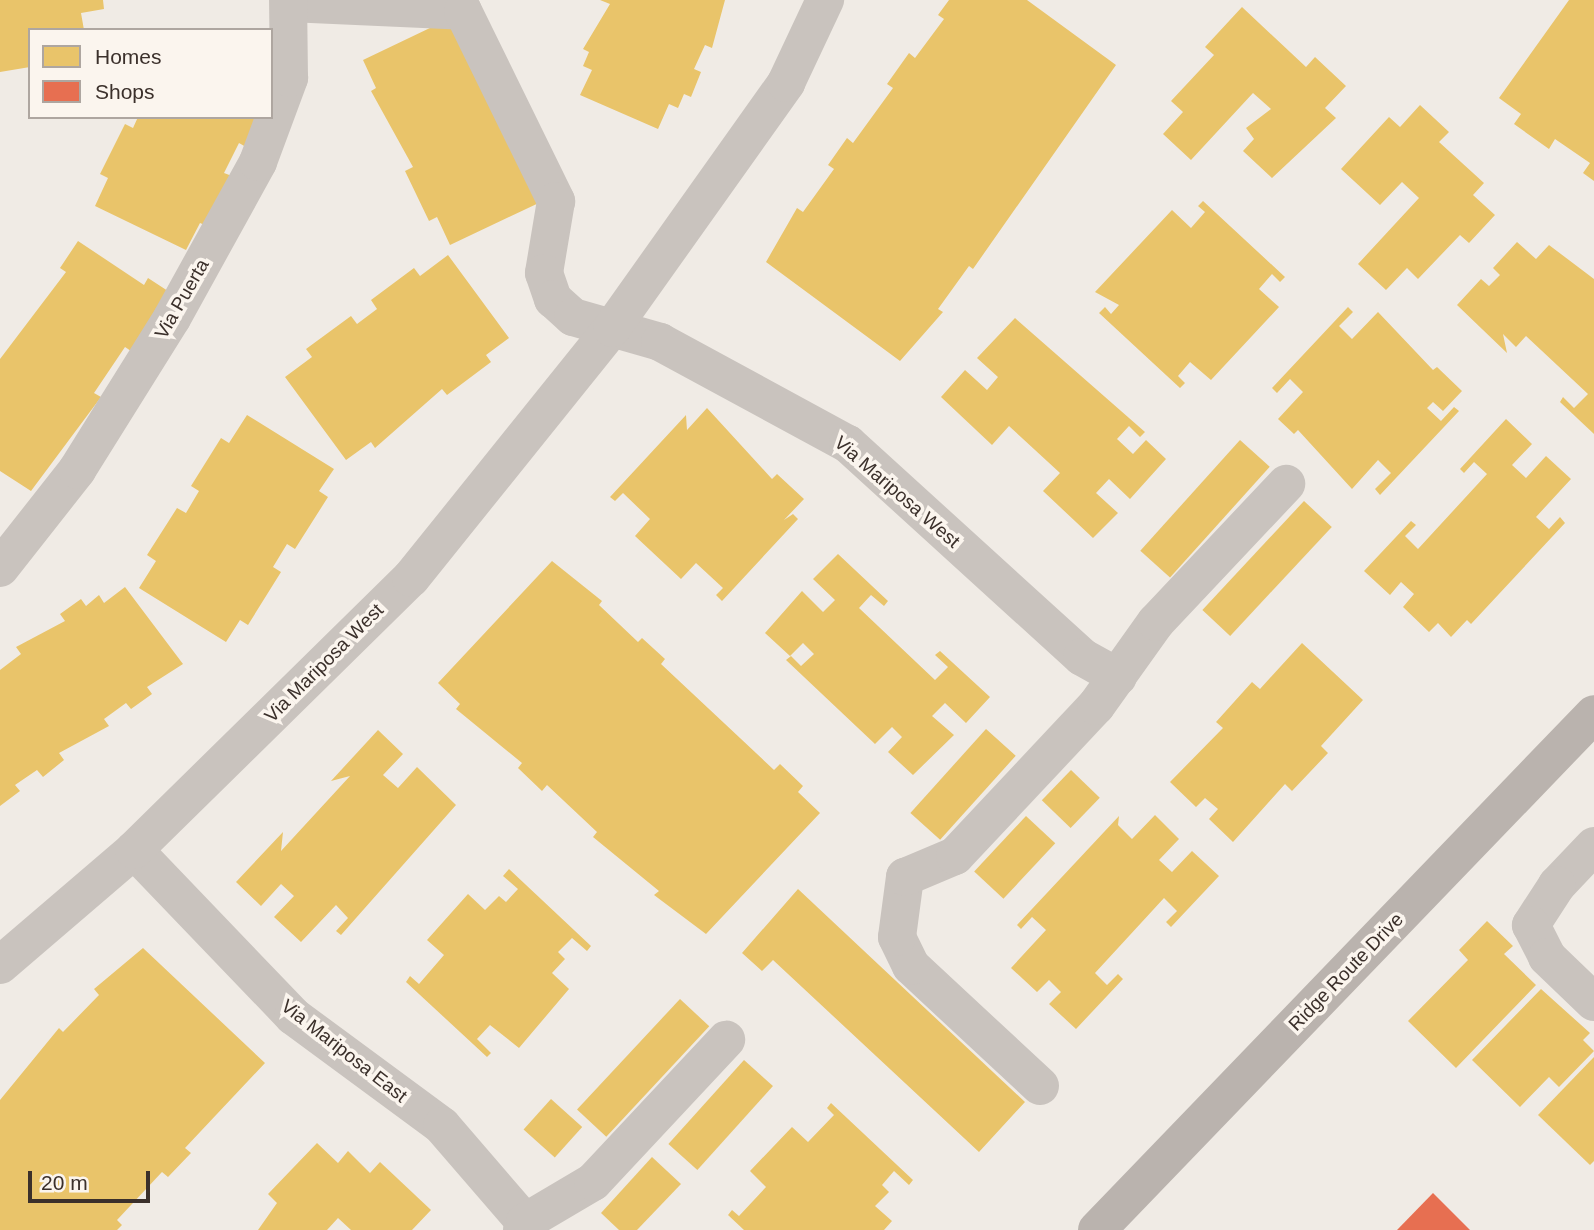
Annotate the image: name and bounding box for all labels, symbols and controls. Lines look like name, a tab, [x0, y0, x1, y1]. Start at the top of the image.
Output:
legend	[28, 28, 273, 119]
text: Homes	[95, 45, 162, 68]
text: Shops	[95, 80, 155, 103]
street label: Via Puerta	[150, 255, 214, 343]
street label: Via Mariposa West	[830, 431, 964, 553]
street label: Via Mariposa West	[260, 599, 388, 727]
street label: Ridge Route Drive	[1284, 908, 1408, 1036]
street label: Via Mariposa East	[276, 995, 412, 1107]
scale bar	[32, 1156, 154, 1200]
text: 20 m	[41, 1171, 88, 1194]

